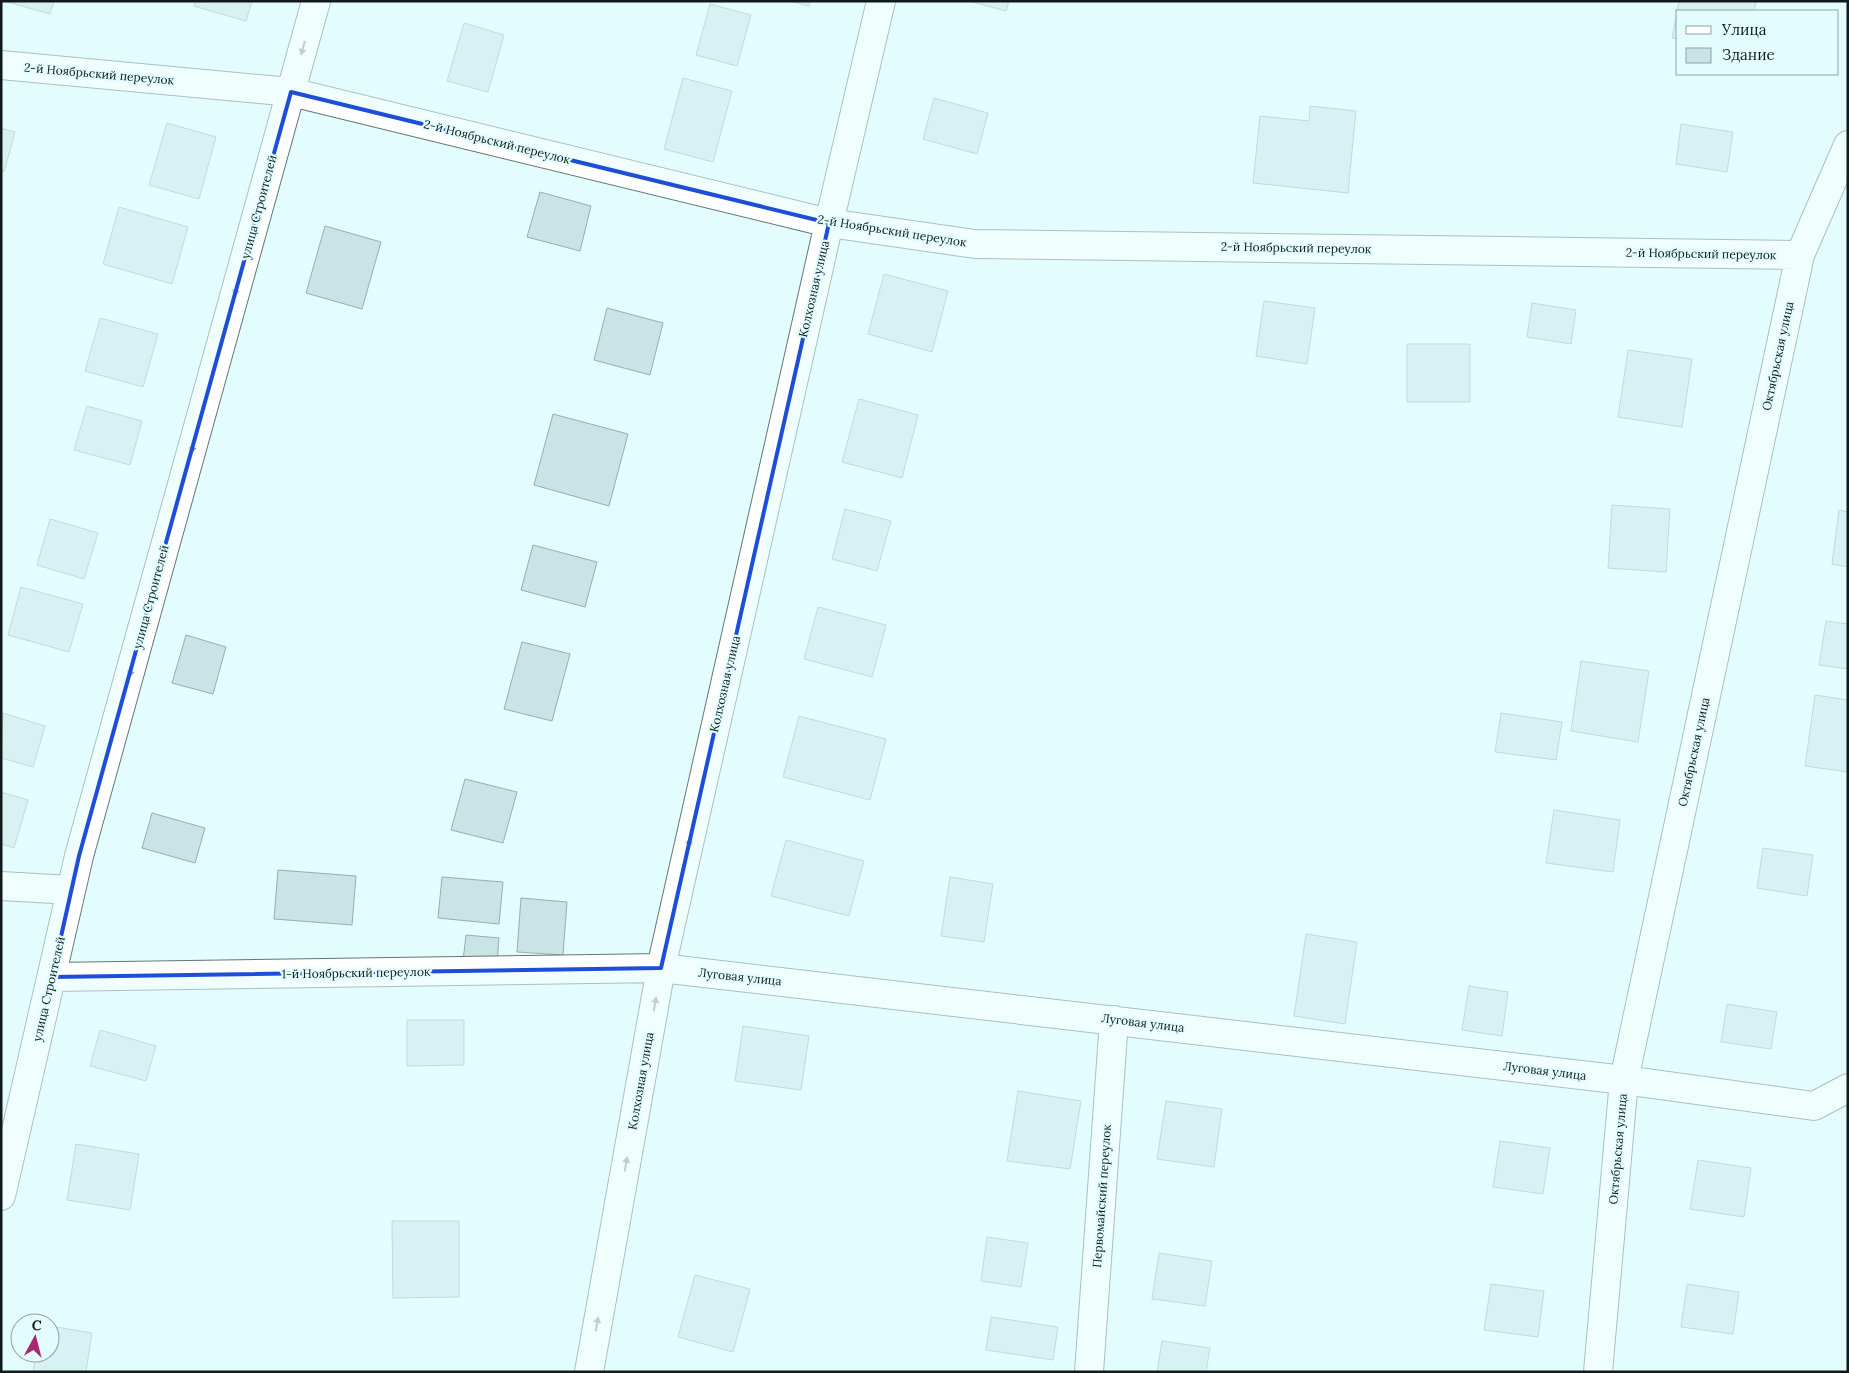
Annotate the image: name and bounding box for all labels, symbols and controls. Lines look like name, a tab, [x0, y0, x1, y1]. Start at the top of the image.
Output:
legend	[1676, 10, 1839, 75]
text: Улица	[1721, 20, 1767, 39]
one-way arrow	[298, 41, 306, 56]
text: Здание	[1722, 45, 1775, 64]
street label: 2-й Ноябрьский переулок	[23, 59, 175, 88]
street label: 2-й Ноябрьский переулок	[422, 116, 573, 167]
street label: улица Строителей	[237, 153, 280, 261]
street label: 2-й Ноябрьский переулок	[817, 211, 968, 250]
street label: Колхозная улица	[795, 239, 832, 339]
street label: 2-й Ноябрьский переулок	[1221, 239, 1372, 256]
street label: 2-й Ноябрьский переулок	[1626, 245, 1777, 262]
one-way arrow	[232, 282, 240, 297]
street label: Октябрьская улица	[1759, 300, 1796, 412]
one-way arrow	[188, 438, 196, 453]
street label: улица Строителей	[129, 543, 172, 651]
street label: Колхозная улица	[706, 634, 743, 734]
one-way arrow	[126, 662, 134, 677]
street label: Октябрьская улица	[1675, 696, 1712, 808]
one-way arrow	[685, 837, 693, 853]
street label: улица Строителей	[29, 935, 68, 1043]
street label: 1-й Ноябрьский переулок	[282, 964, 431, 981]
street label: Луговая улица	[698, 965, 782, 988]
one-way arrow	[651, 995, 659, 1011]
street label: Луговая улица	[1101, 1010, 1185, 1035]
street label: Колхозная улица	[625, 1031, 656, 1131]
street label: Луговая улица	[1503, 1058, 1587, 1083]
street label: Октябрьская улица	[1605, 1093, 1630, 1205]
street label: Первомайский переулок	[1089, 1123, 1114, 1268]
one-way arrow	[623, 1155, 631, 1171]
north arrow	[10, 1313, 60, 1363]
one-way arrow	[594, 1315, 602, 1331]
text: С	[31, 1316, 43, 1335]

